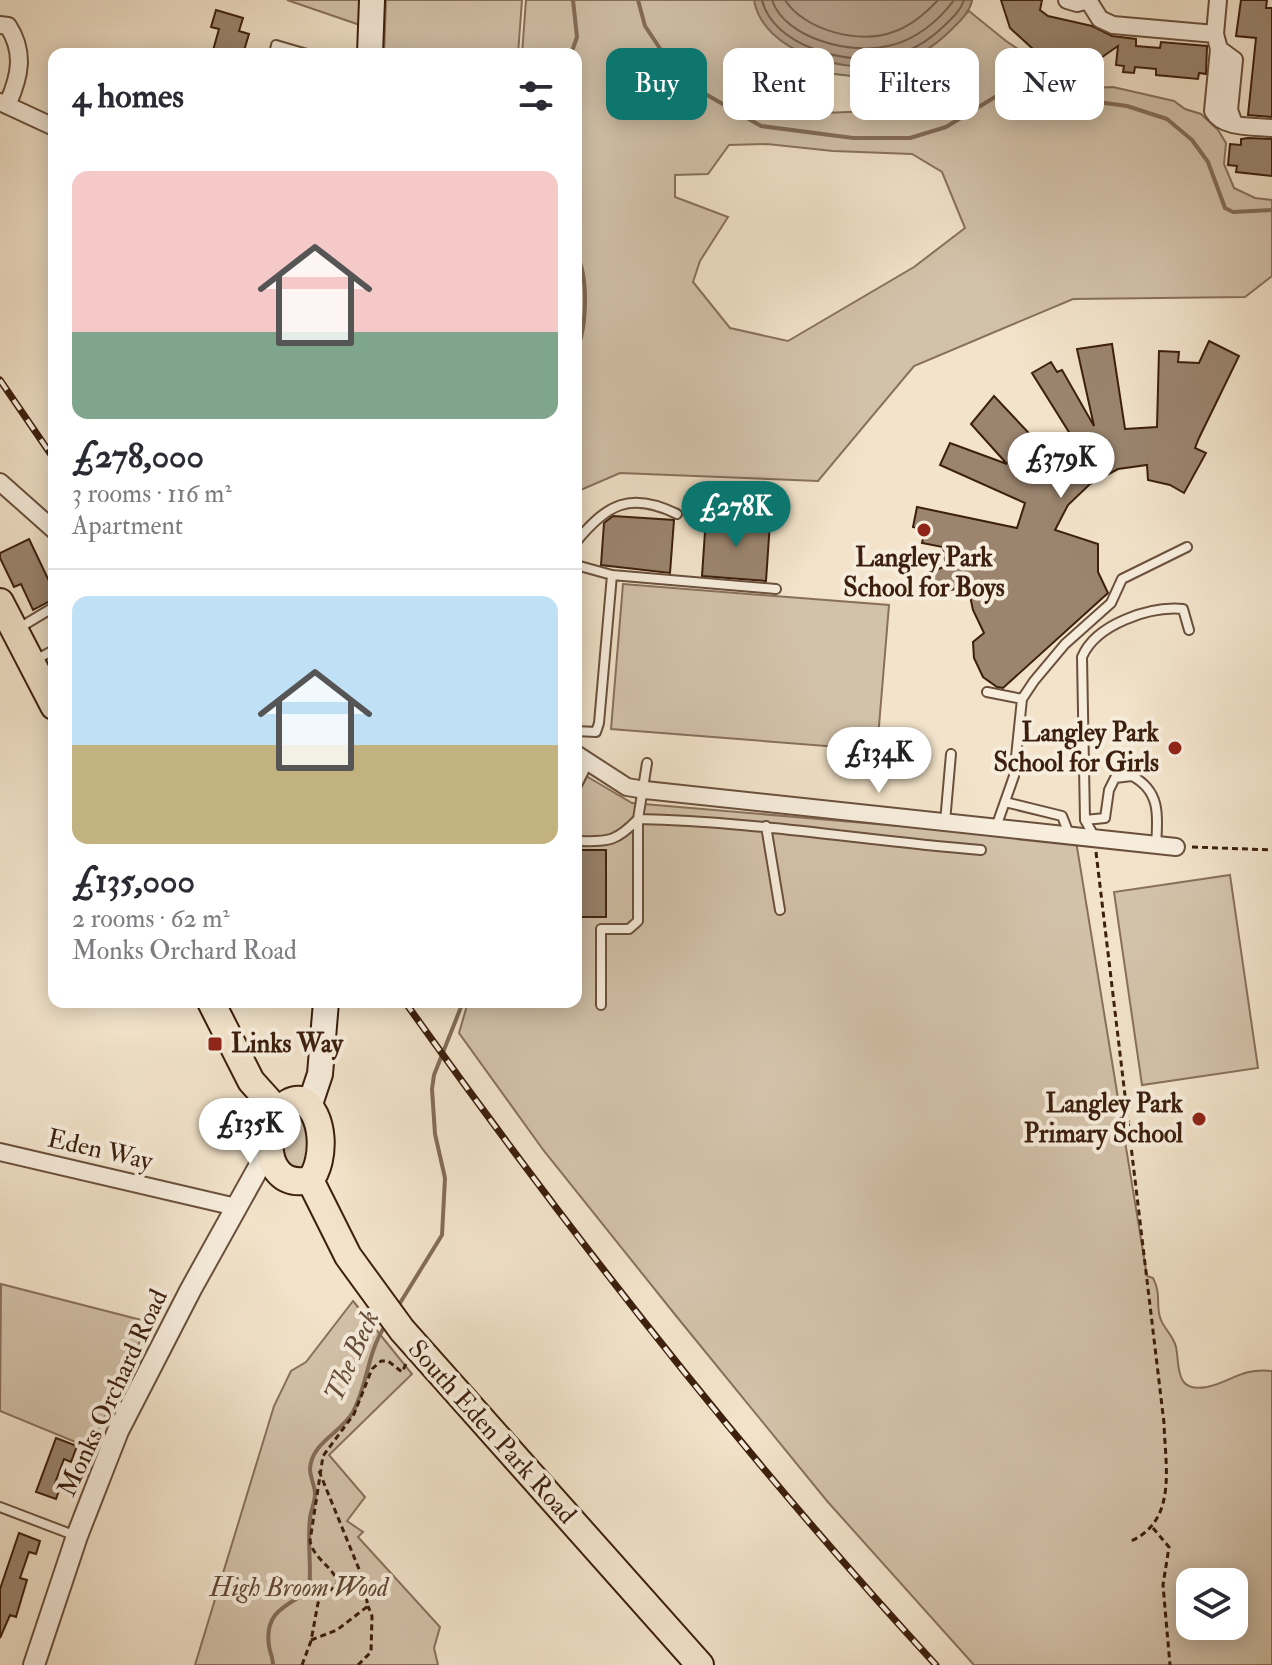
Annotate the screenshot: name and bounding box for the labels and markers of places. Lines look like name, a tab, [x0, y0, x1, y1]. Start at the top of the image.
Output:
pin: £379K	[1005, 432, 1117, 500]
pin: £278K	[680, 481, 792, 549]
marker: Langley Park School for Boys	[915, 521, 933, 539]
place label: Langley Park School for Boys	[843, 542, 1005, 605]
place label: Langley Park School for Girls	[994, 717, 1160, 779]
pin: £134K	[823, 727, 935, 795]
marker: Langley Park School for Girls	[1166, 739, 1184, 757]
place label: Links Way	[231, 1028, 344, 1061]
marker: Links Way	[206, 1035, 224, 1053]
place label: Langley Park Primary School	[1024, 1088, 1184, 1151]
pin: £135K	[194, 1098, 306, 1166]
marker: Langley Park Primary School	[1190, 1110, 1208, 1128]

